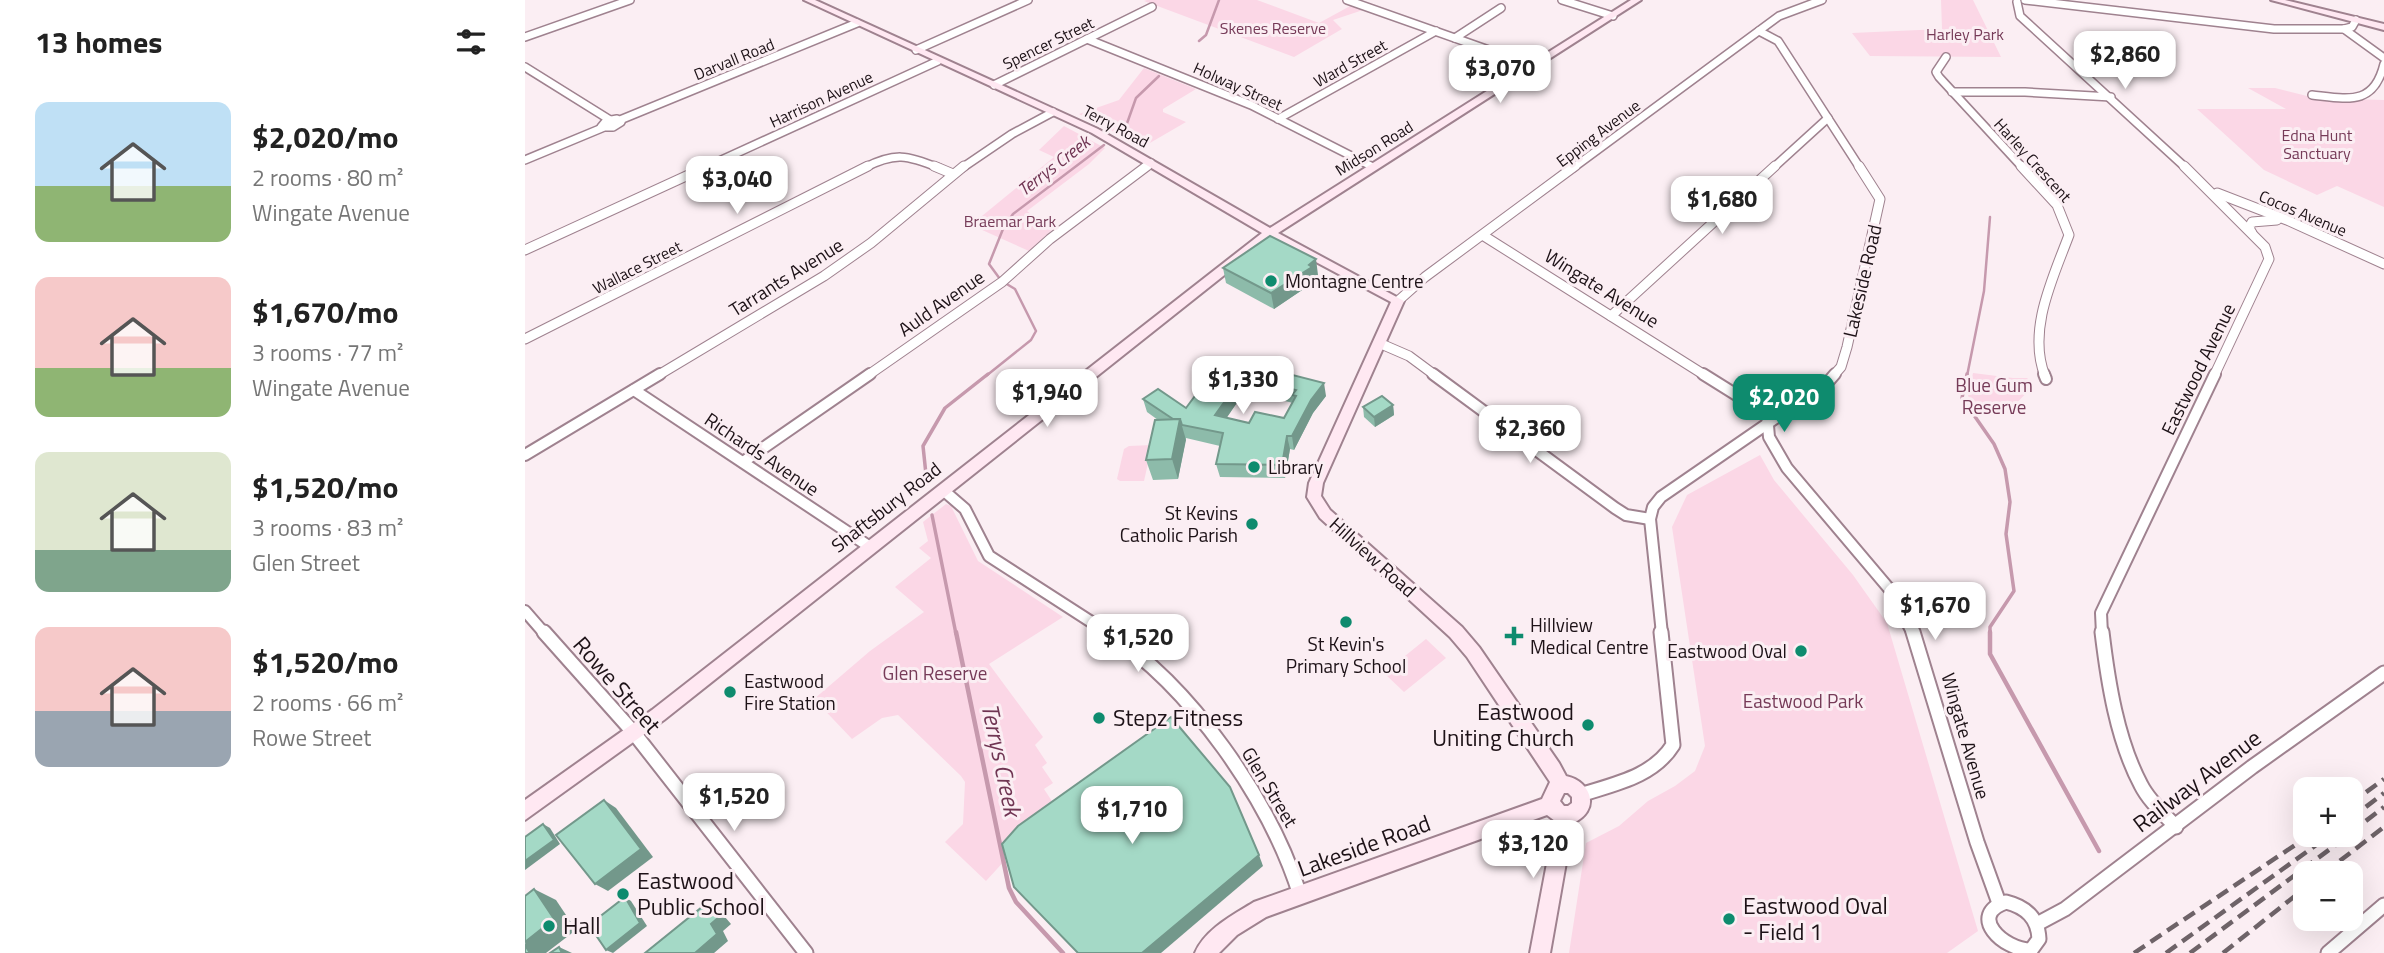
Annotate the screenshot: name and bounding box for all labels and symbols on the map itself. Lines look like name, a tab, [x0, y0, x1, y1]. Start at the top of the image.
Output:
street label: Spencer Street	[998, 10, 1098, 75]
park label: Skenes Reserve	[1220, 16, 1326, 40]
park label: Harley Park	[1926, 22, 2004, 46]
street label: Darvall Road	[690, 32, 778, 86]
pin: $2,860	[2068, 32, 2182, 91]
street label: Ward Street	[1309, 33, 1391, 93]
pin: $3,070	[1443, 46, 1557, 105]
street label: Holway Street	[1190, 56, 1287, 117]
street label: Harrison Avenue	[765, 65, 877, 133]
street label: Epping Avenue	[1551, 93, 1645, 173]
street label: Terry Road	[1079, 98, 1153, 154]
street label: Harley Crescent	[1989, 113, 2078, 208]
street label: Midson Road	[1330, 114, 1418, 182]
park label: Edna Hunt Sanctuary	[2282, 123, 2353, 165]
water label: Terrys Creek	[1012, 127, 1097, 203]
pin: $3,040	[680, 156, 794, 216]
pin: $1,680	[1665, 176, 1779, 236]
street label: Cocos Avenue	[2255, 184, 2351, 242]
park label: Braemar Park	[964, 209, 1057, 233]
street label: Lakeside Road	[1834, 222, 1889, 340]
street label: Tarrants Avenue	[723, 230, 848, 323]
street label: Wallace Street	[588, 234, 686, 300]
street label: Wingate Avenue	[1539, 241, 1665, 334]
street label: Auld Avenue	[892, 262, 990, 343]
place label: Montagne Centre	[1285, 266, 1424, 295]
marker: Montagne Centre	[1263, 273, 1279, 289]
street label: Eastwood Avenue	[2153, 298, 2242, 440]
pin: $1,330	[1186, 356, 1300, 416]
pin: $1,940	[990, 370, 1104, 429]
park label: Blue Gum Reserve	[1955, 370, 2033, 421]
pin: $2,020	[1727, 374, 1841, 434]
street label: Richards Avenue	[699, 404, 825, 503]
pin: $2,360	[1473, 406, 1587, 465]
place label: Library	[1268, 452, 1323, 481]
street label: Shaftsbury Road	[824, 454, 947, 559]
marker: Library	[1246, 459, 1262, 475]
place label: St Kevins Catholic Parish	[1120, 498, 1238, 549]
street label: Hillview Road	[1323, 510, 1423, 604]
marker: St Kevins Catholic Parish	[1244, 516, 1260, 532]
pin: $1,670	[1878, 582, 1992, 642]
place label: Hillview Medical Centre	[1530, 610, 1649, 661]
pin: $1,520	[1081, 614, 1195, 674]
marker: St Kevin's Primary School	[1338, 614, 1354, 630]
marker: Hillview Medical Centre	[1504, 626, 1524, 646]
street label: Rowe Street	[565, 628, 670, 741]
place label: St Kevin's Primary School	[1286, 629, 1406, 680]
place label: Eastwood Oval	[1667, 636, 1787, 665]
marker: Eastwood Oval	[1793, 643, 1809, 659]
park label: Glen Reserve	[883, 658, 987, 687]
place label: Eastwood Fire Station	[744, 666, 836, 717]
street label: Wingate Avenue	[1935, 669, 1998, 803]
marker: Eastwood Fire Station	[722, 684, 738, 700]
park label: Eastwood Park	[1743, 686, 1863, 715]
place label: Eastwood Uniting Church	[1432, 694, 1574, 755]
water label: Terrys Creek	[973, 700, 1032, 823]
place label: Stepz Fitness	[1113, 700, 1243, 735]
marker: Stepz Fitness	[1091, 710, 1107, 726]
marker: Eastwood Uniting Church	[1580, 717, 1596, 733]
street label: Railway Avenue	[2125, 721, 2268, 841]
street label: Glen Street	[1235, 741, 1306, 833]
pin: $1,520	[677, 774, 791, 833]
pin: $1,710	[1075, 786, 1189, 846]
street label: Lakeside Road	[1292, 805, 1435, 886]
pin: $3,120	[1476, 820, 1590, 880]
place label: Eastwood Public School	[637, 863, 765, 924]
marker: Eastwood Public School	[615, 886, 631, 902]
place label: Eastwood Oval - Field 1	[1743, 888, 1888, 949]
place label: Hall	[563, 908, 601, 943]
marker: Eastwood Oval - Field 1	[1721, 911, 1737, 927]
marker: Hall	[541, 918, 557, 934]

